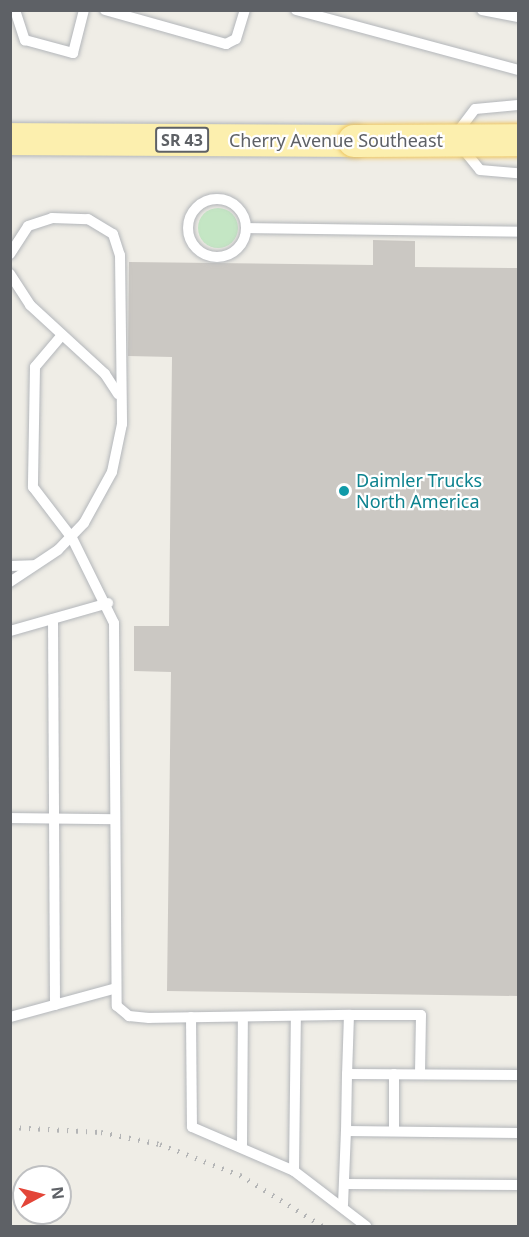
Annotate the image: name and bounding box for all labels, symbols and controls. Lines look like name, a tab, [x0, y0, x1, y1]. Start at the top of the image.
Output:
road number: SR 43	[155, 127, 209, 153]
street label: Cherry Avenue Southeast	[229, 129, 443, 151]
place label: Daimler Trucks North America	[356, 470, 482, 512]
marker: Daimler Trucks North America	[337, 484, 351, 498]
north arrow	[12, 1165, 72, 1225]
text: N	[46, 1185, 70, 1201]

